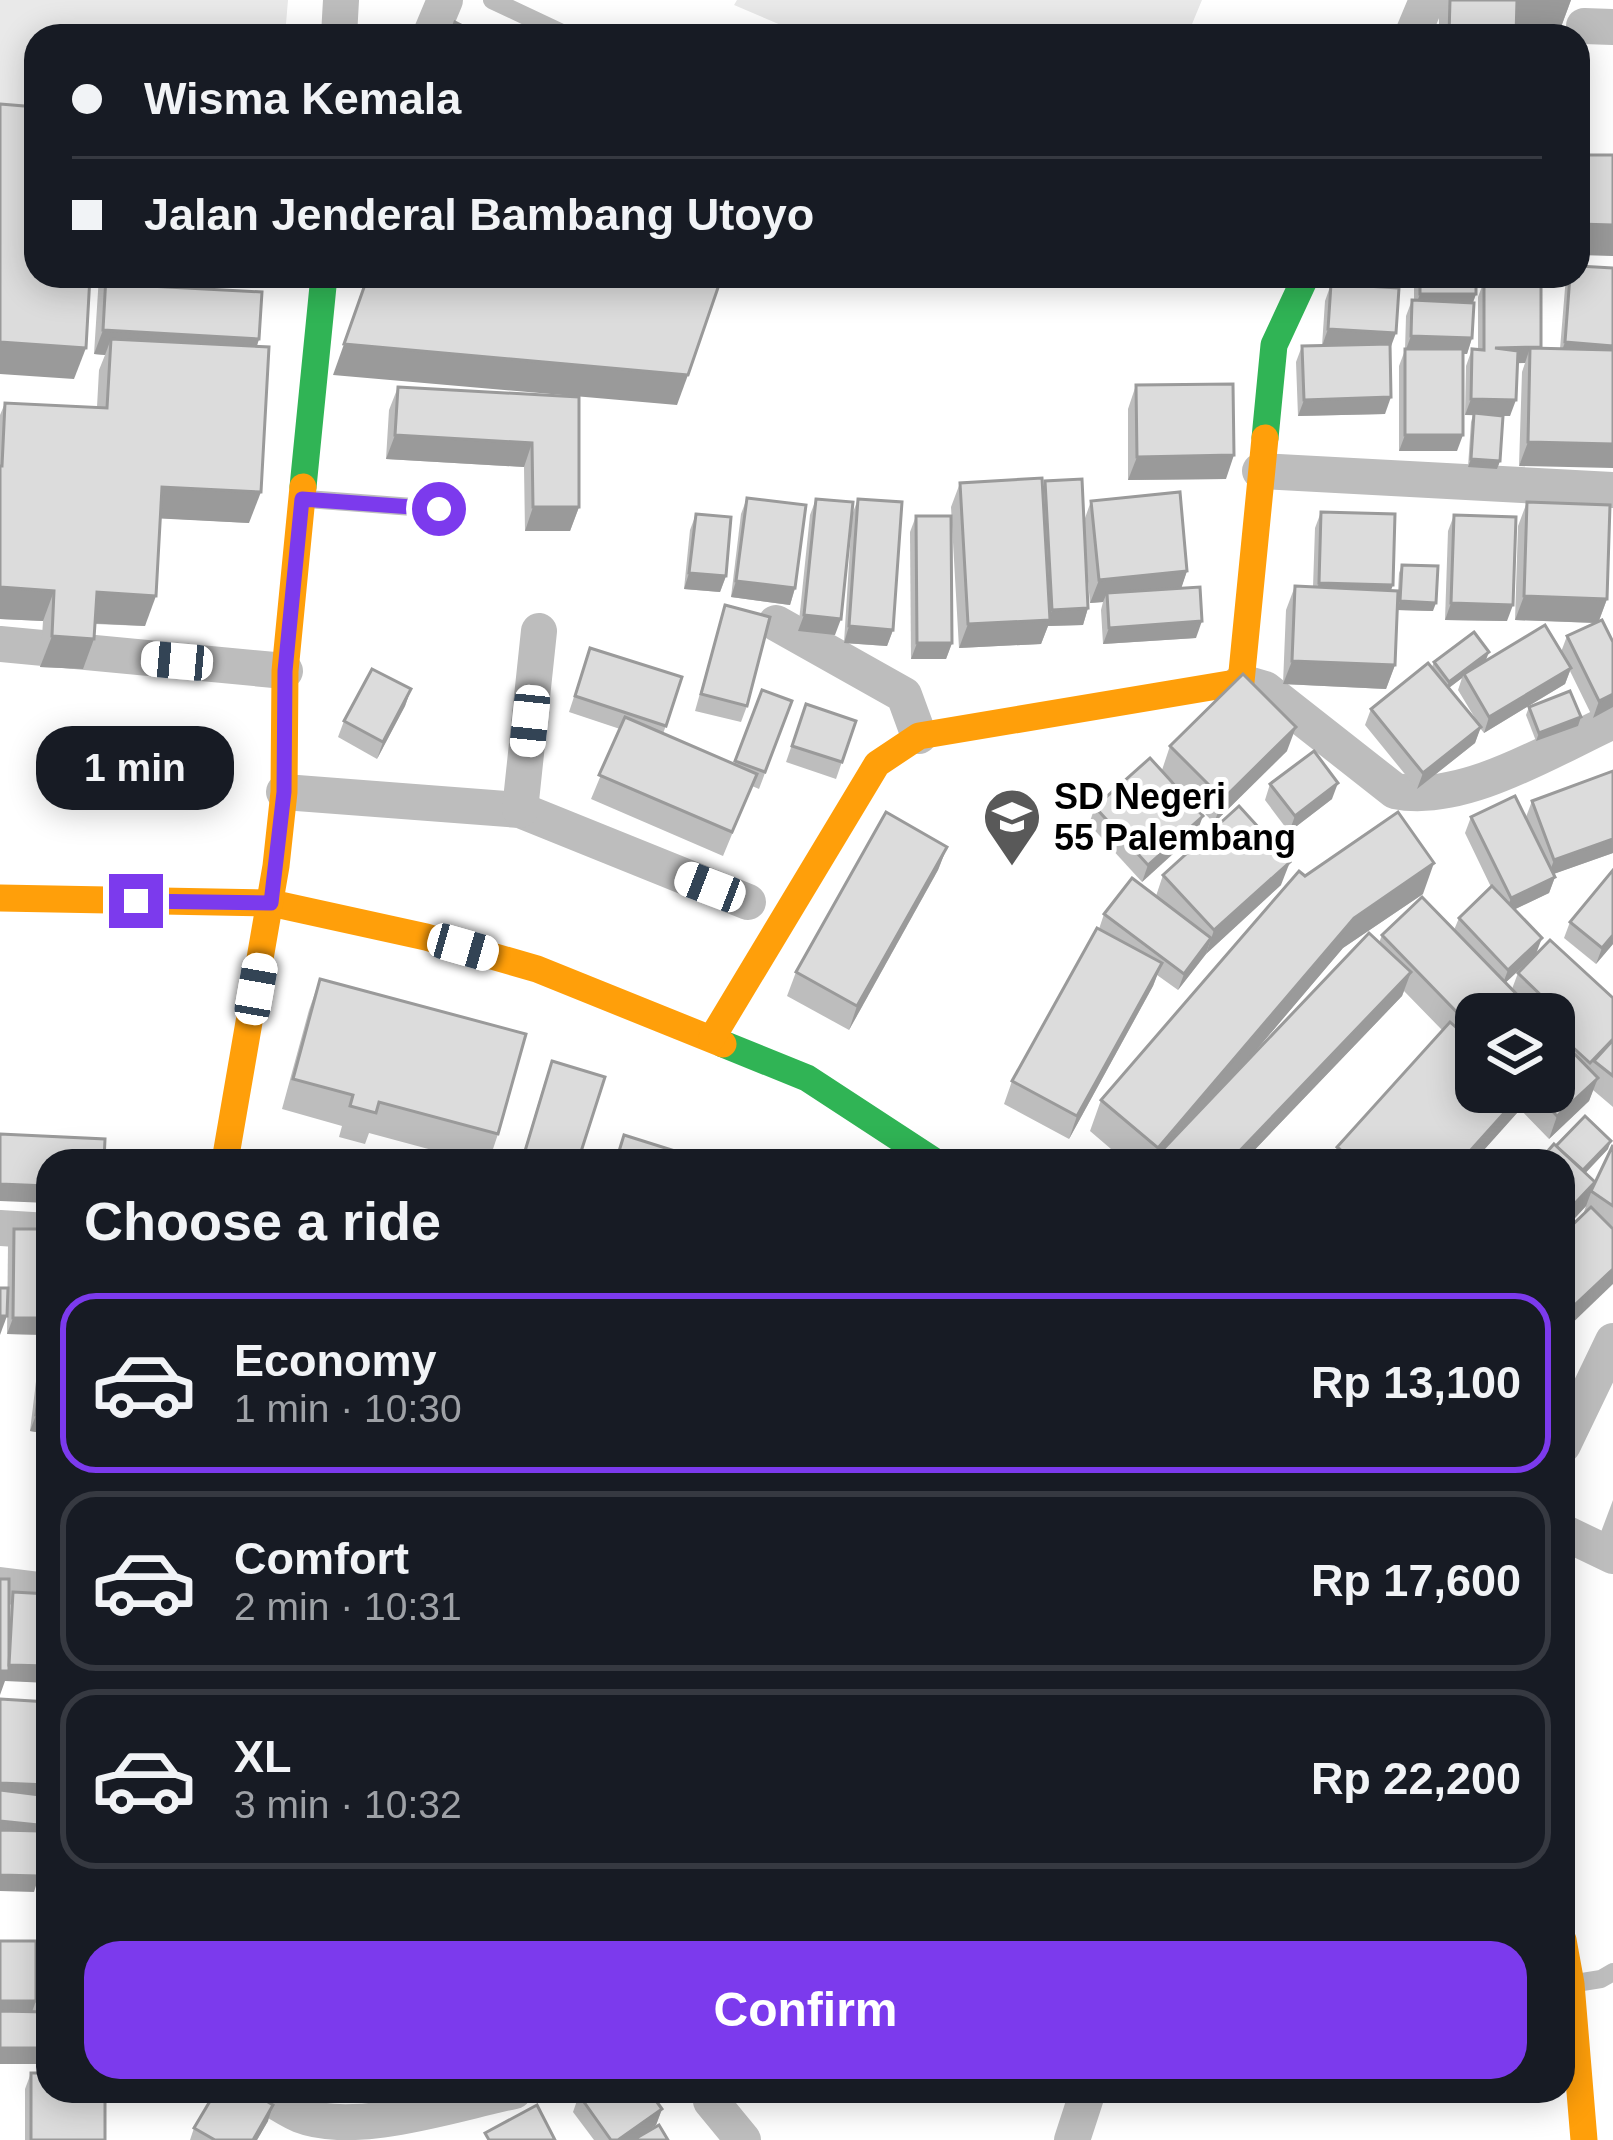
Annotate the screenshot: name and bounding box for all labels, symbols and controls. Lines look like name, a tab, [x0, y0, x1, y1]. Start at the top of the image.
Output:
text: Wisma Kemala	[144, 73, 461, 124]
text: Jalan Jenderal Bambang Utoyo	[144, 189, 814, 240]
route start	[412, 482, 466, 536]
car	[140, 640, 214, 682]
car	[508, 683, 552, 759]
callout: 1 min	[37, 727, 235, 811]
text: 1 min	[84, 746, 186, 789]
place label: SD Negeri 55 Palembang	[1054, 776, 1296, 858]
school or university icon: SD Negeri 55 Palembang	[981, 786, 1043, 868]
car	[670, 857, 750, 917]
route end	[109, 874, 163, 928]
car	[423, 920, 503, 974]
car	[232, 950, 280, 1028]
map controls	[1455, 993, 1575, 1113]
button: layers	[1455, 993, 1575, 1113]
text: Choose a ride	[84, 1191, 441, 1251]
icon: car	[90, 1329, 198, 1437]
text: Economy	[234, 1335, 437, 1386]
text: Rp 13,100	[1311, 1357, 1521, 1408]
text: 1 min · 10:30	[234, 1387, 462, 1430]
icon: car	[90, 1527, 198, 1635]
text: Comfort	[234, 1533, 409, 1584]
text: Rp 17,600	[1311, 1555, 1521, 1606]
text: 2 min · 10:31	[234, 1585, 462, 1628]
icon: car	[90, 1725, 198, 1833]
text: XL	[234, 1731, 292, 1782]
text: Rp 22,200	[1311, 1753, 1521, 1804]
text: 3 min · 10:32	[234, 1783, 462, 1826]
button: Confirm	[84, 1941, 1527, 2079]

